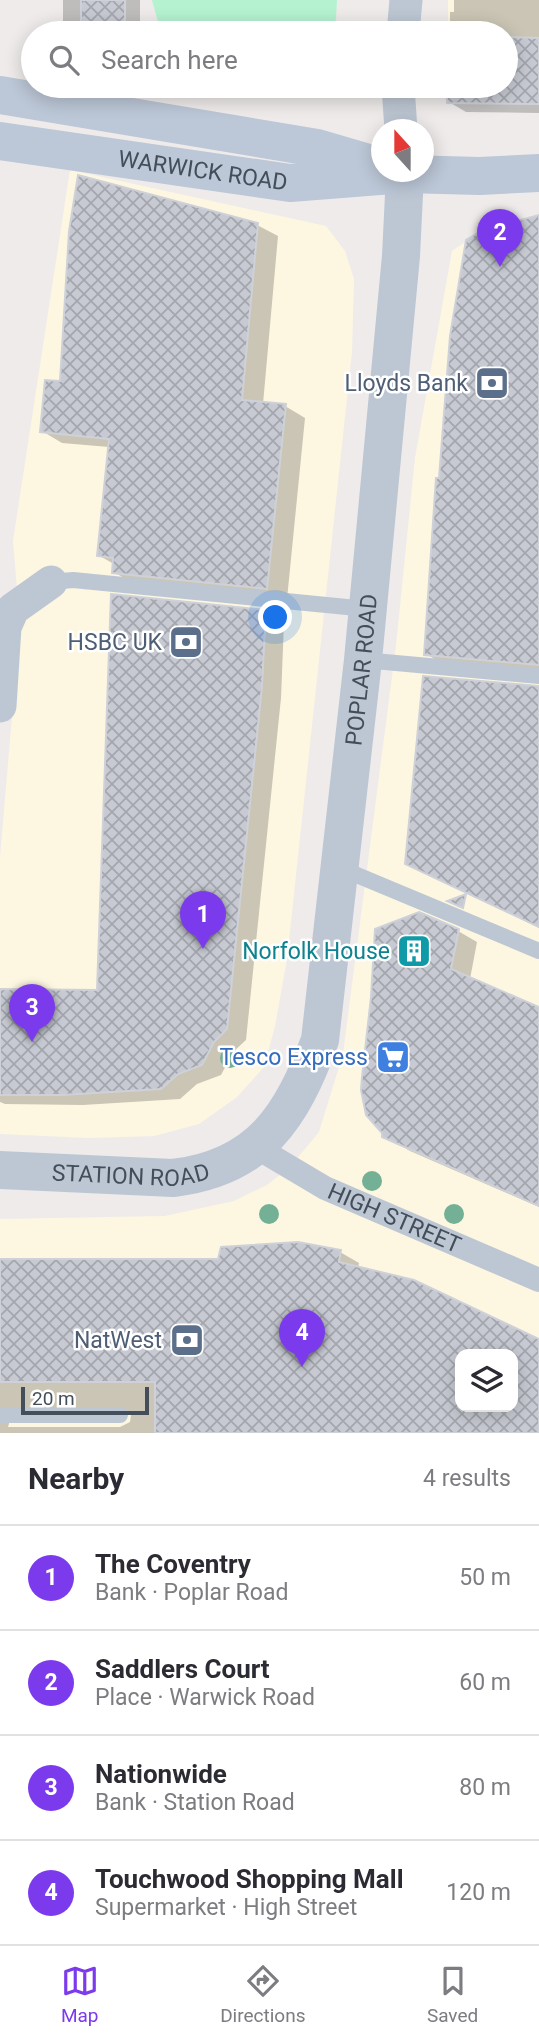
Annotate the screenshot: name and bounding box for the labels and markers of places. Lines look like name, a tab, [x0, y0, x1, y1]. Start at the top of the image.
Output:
pin: 2	[477, 209, 523, 267]
bank icon: Lloyds Bank	[473, 364, 511, 402]
place label: Lloyds Bank	[345, 370, 468, 397]
bank icon: HSBC UK	[167, 623, 205, 661]
place label: HSBC UK	[68, 629, 163, 656]
pin: 1	[180, 891, 226, 949]
building icon: Norfolk House	[395, 932, 433, 970]
place label: Norfolk House	[242, 938, 390, 965]
pin: 3	[9, 984, 55, 1042]
supermarket icon: Tesco Express	[374, 1038, 412, 1076]
place label: Tesco Express	[220, 1044, 368, 1071]
pin: 4	[279, 1309, 325, 1367]
bank icon: NatWest	[168, 1321, 206, 1359]
place label: NatWest	[74, 1327, 162, 1354]

